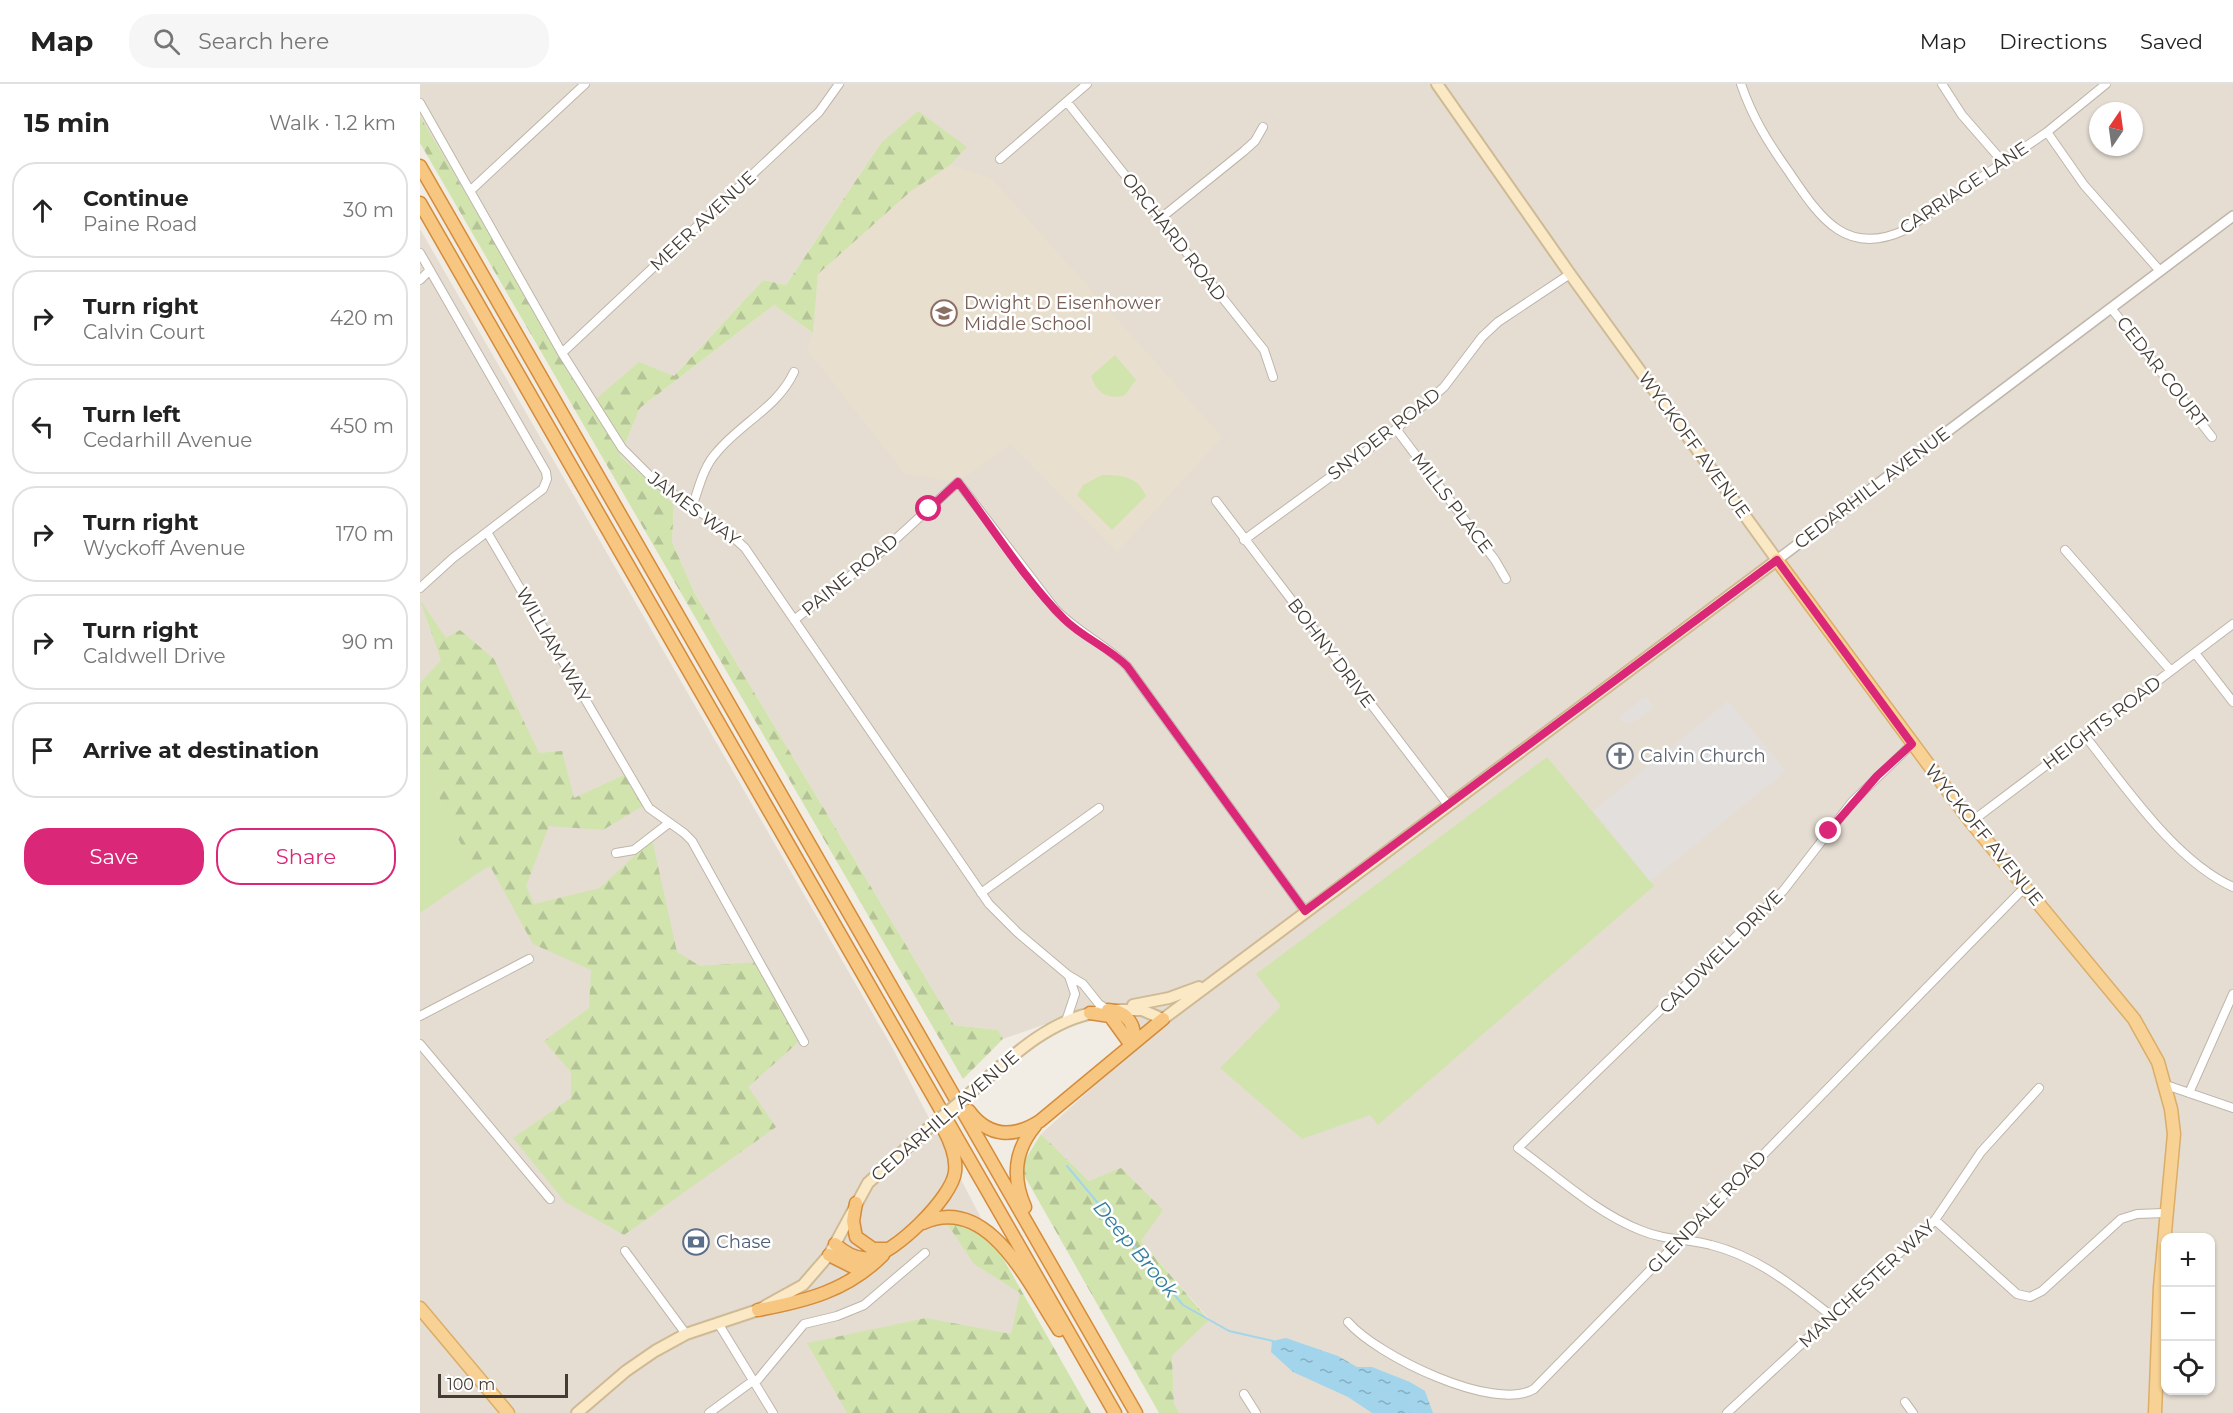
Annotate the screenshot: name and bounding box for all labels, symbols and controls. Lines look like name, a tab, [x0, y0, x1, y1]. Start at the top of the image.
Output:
search box	[129, 14, 549, 68]
text: Map	[30, 24, 93, 58]
icon: search	[150, 25, 183, 58]
text: Search here	[198, 28, 329, 55]
text: Map	[1920, 29, 1966, 54]
text: Directions	[1999, 29, 2107, 54]
text: Saved	[2140, 29, 2203, 54]
north arrow	[2089, 102, 2143, 156]
text: 15 min	[24, 107, 110, 139]
text: Walk · 1.2 km	[269, 111, 396, 135]
street label: CARRIAGE LANE	[1896, 137, 2032, 239]
street label: MEER AVENUE	[646, 166, 760, 276]
street label: ORCHARD ROAD	[1117, 168, 1231, 306]
text: Continue	[83, 185, 189, 212]
icon: ahead	[26, 194, 59, 227]
text: 30 m	[343, 198, 394, 222]
text: Paine Road	[83, 212, 197, 236]
place label: Dwight D Eisenhower Middle School	[964, 292, 1161, 335]
text: Turn right	[83, 293, 198, 320]
school or university icon: Dwight D Eisenhower Middle School	[929, 298, 959, 328]
icon: right	[26, 302, 59, 335]
text: 420 m	[330, 306, 394, 330]
street label: CEDAR COURT	[2112, 312, 2213, 432]
text: Calvin Court	[83, 320, 205, 344]
street label: WYCKOFF AVENUE	[1633, 367, 1755, 523]
street label: SNYDER ROAD	[1323, 383, 1445, 485]
text: Turn left	[83, 401, 181, 428]
icon: left	[26, 410, 59, 443]
text: 450 m	[330, 414, 394, 438]
street label: CEDARHILL AVENUE	[1790, 422, 1954, 554]
text: Cedarhill Avenue	[83, 428, 252, 452]
street label: MILLS PLACE	[1407, 448, 1497, 558]
street label: JAMES WAY	[643, 467, 745, 551]
route start	[915, 495, 941, 521]
text: Turn right	[83, 509, 198, 536]
icon: right	[26, 518, 59, 551]
text: 170 m	[336, 522, 394, 546]
street label: PAINE ROAD	[797, 529, 903, 621]
text: Wyckoff Avenue	[83, 536, 245, 560]
street label: WILLIAM WAY	[511, 583, 595, 707]
street label: BOHNY DRIVE	[1283, 594, 1379, 712]
text: Turn right	[83, 617, 198, 644]
icon: right	[26, 626, 59, 659]
text: 90 m	[342, 630, 394, 654]
text: Caldwell Drive	[83, 644, 226, 668]
street label: HEIGHTS ROAD	[2039, 671, 2165, 775]
icon: arrive	[26, 734, 59, 767]
text: Arrive at destination	[83, 737, 319, 764]
church icon: Calvin Church	[1605, 741, 1635, 771]
place label: Calvin Church	[1640, 745, 1766, 767]
street label: WYCKOFF AVENUE	[1920, 760, 2048, 910]
route end	[1815, 817, 1841, 843]
button: Save	[24, 828, 204, 885]
button: Share	[216, 828, 396, 885]
street label: CALDWELL DRIVE	[1655, 886, 1787, 1018]
street label: CEDARHILL AVENUE	[866, 1046, 1024, 1186]
street label: GLENDALE ROAD	[1643, 1146, 1771, 1278]
water label: Deep Brook	[1088, 1196, 1184, 1303]
street label: MANCHESTER WAY	[1794, 1215, 1940, 1353]
bank icon: Chase	[681, 1227, 711, 1257]
place label: Chase	[716, 1231, 771, 1253]
map controls	[2161, 1233, 2215, 1395]
button: +	[2161, 1233, 2215, 1287]
button: −	[2161, 1287, 2215, 1341]
button: locate	[2161, 1341, 2215, 1395]
scale bar	[438, 1371, 568, 1398]
text: 100 m	[447, 1375, 495, 1394]

